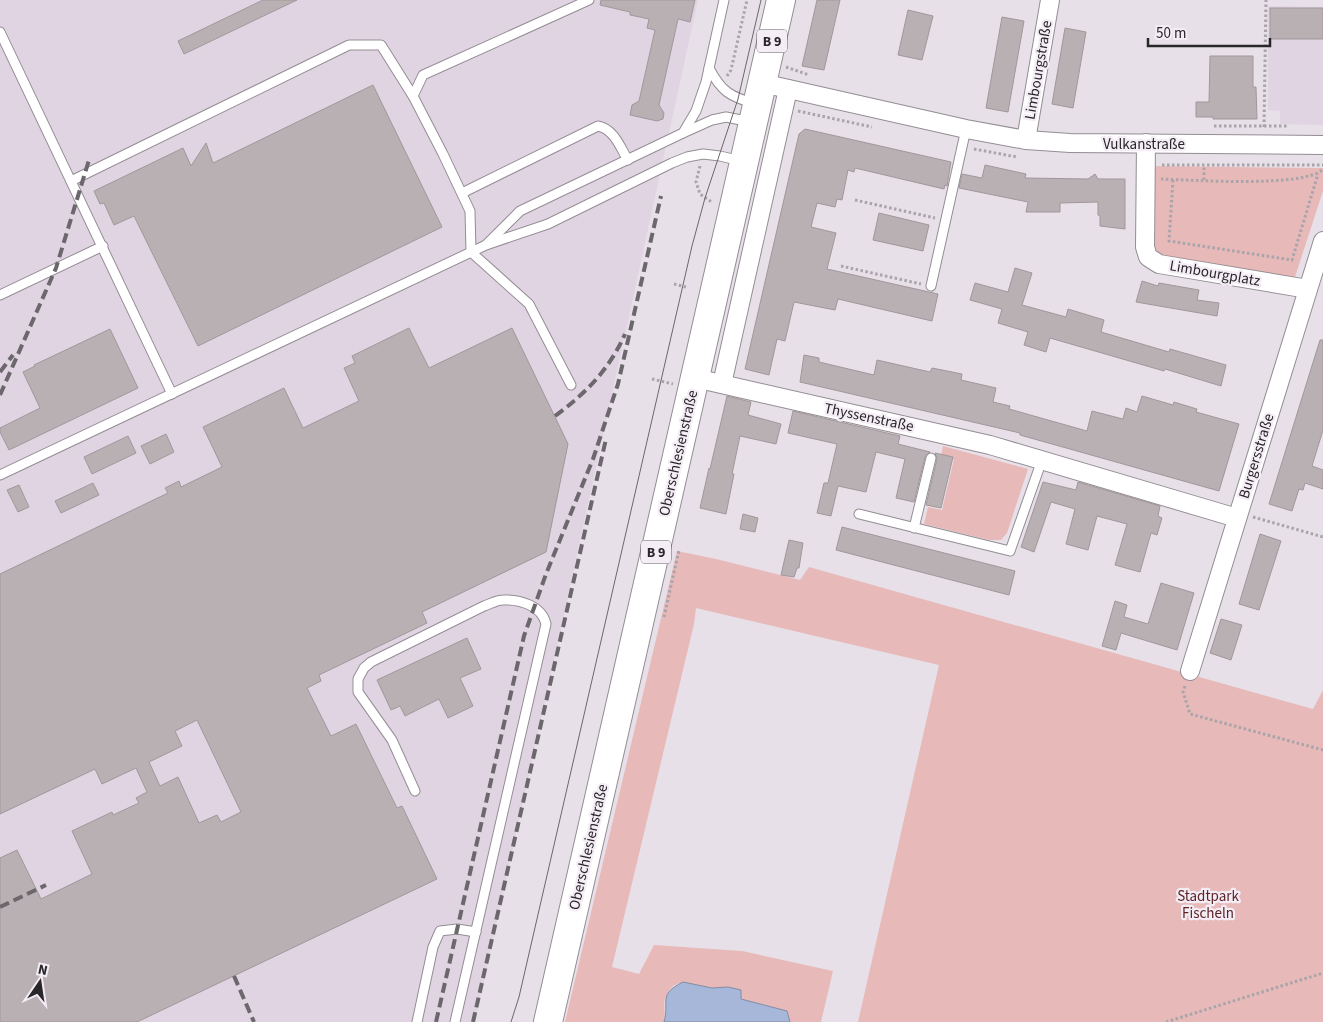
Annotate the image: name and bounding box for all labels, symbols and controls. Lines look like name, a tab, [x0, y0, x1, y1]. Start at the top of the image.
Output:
scale bar	[1148, 15, 1270, 47]
street label: Limbourgstraße	[1019, 19, 1058, 121]
text: 50 m	[1156, 23, 1186, 44]
road number: B 9	[757, 29, 787, 52]
street label: Vulkanstraße	[1103, 134, 1185, 155]
street label: Limbourgplatz	[1168, 255, 1262, 292]
street label: Oberschlesienstraße	[654, 388, 703, 518]
street label: Thyssenstraße	[822, 398, 916, 437]
street label: Burgersstraße	[1234, 411, 1279, 501]
road number: B 9	[641, 540, 671, 564]
street label: Oberschlesienstraße	[564, 782, 613, 912]
park label: Stadtpark Fischeln	[1177, 886, 1239, 924]
north arrow	[15, 957, 65, 1007]
text: N	[36, 960, 49, 981]

